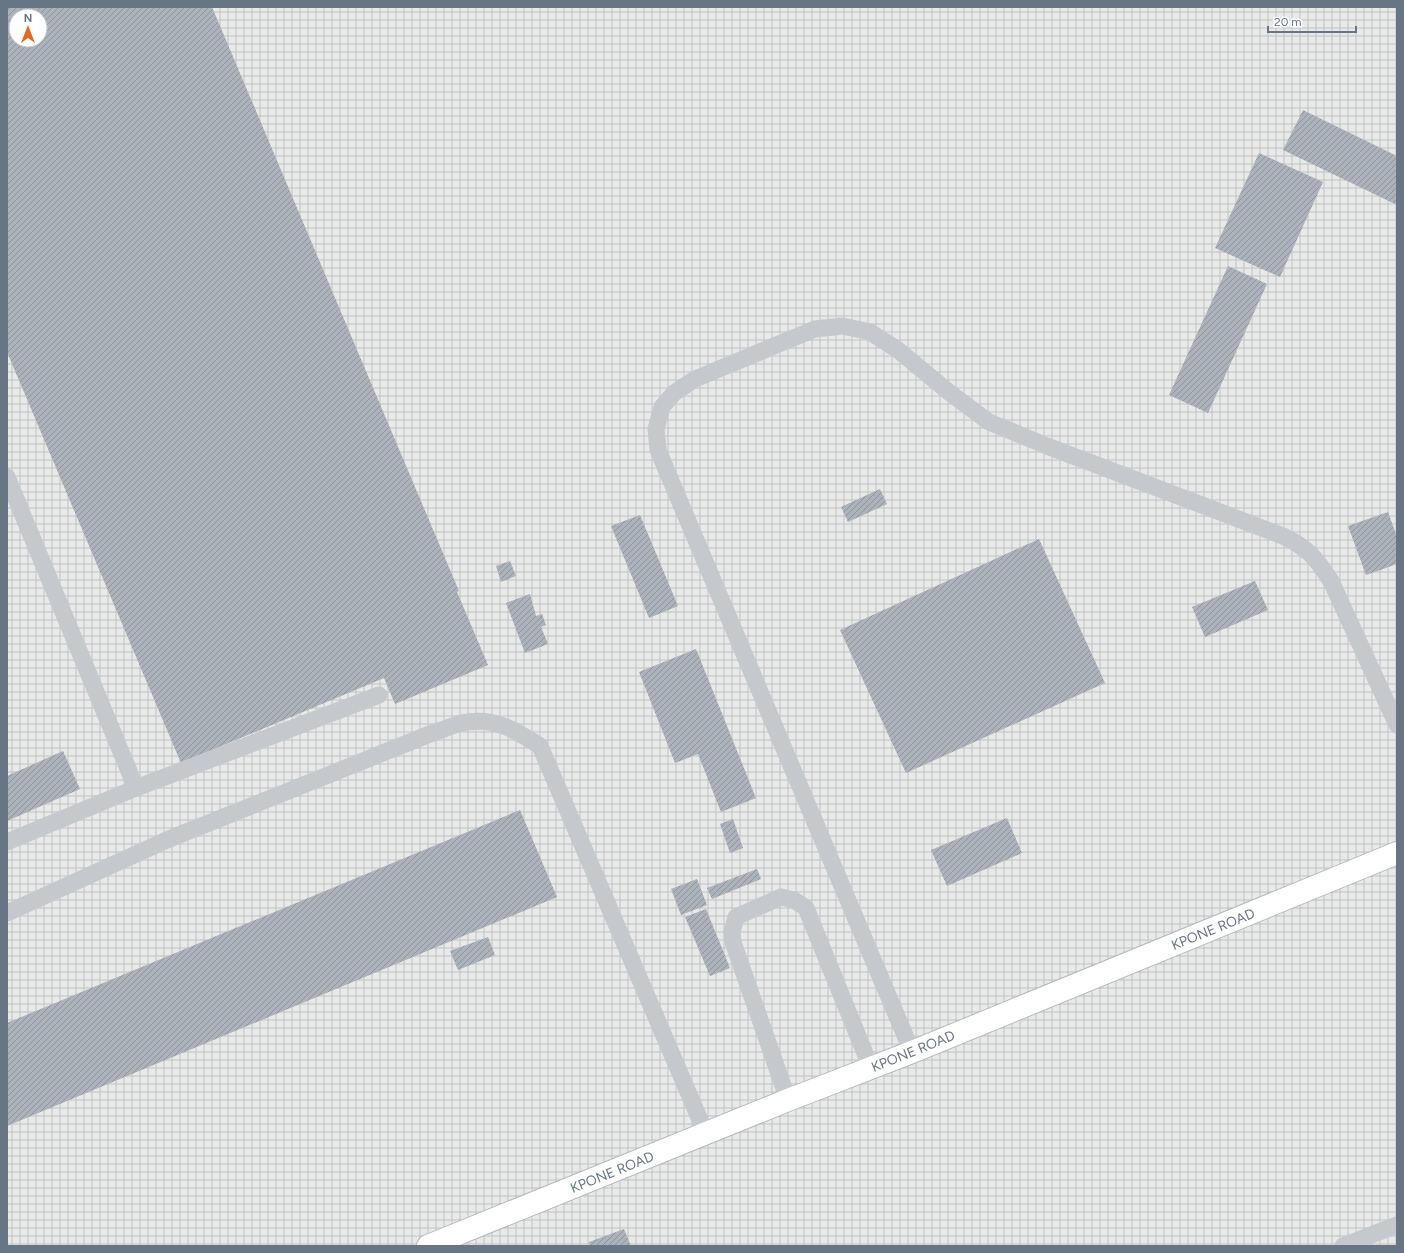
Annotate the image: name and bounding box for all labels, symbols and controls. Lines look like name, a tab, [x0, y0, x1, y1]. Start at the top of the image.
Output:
north arrow	[8, 8, 48, 48]
scale bar	[1268, 8, 1356, 34]
text: N	[24, 12, 32, 25]
text: 20 m	[1274, 15, 1302, 29]
street label: KPONE ROAD	[1169, 905, 1258, 954]
street label: KPONE ROAD	[869, 1027, 958, 1076]
street label: KPONE ROAD	[568, 1148, 657, 1197]

